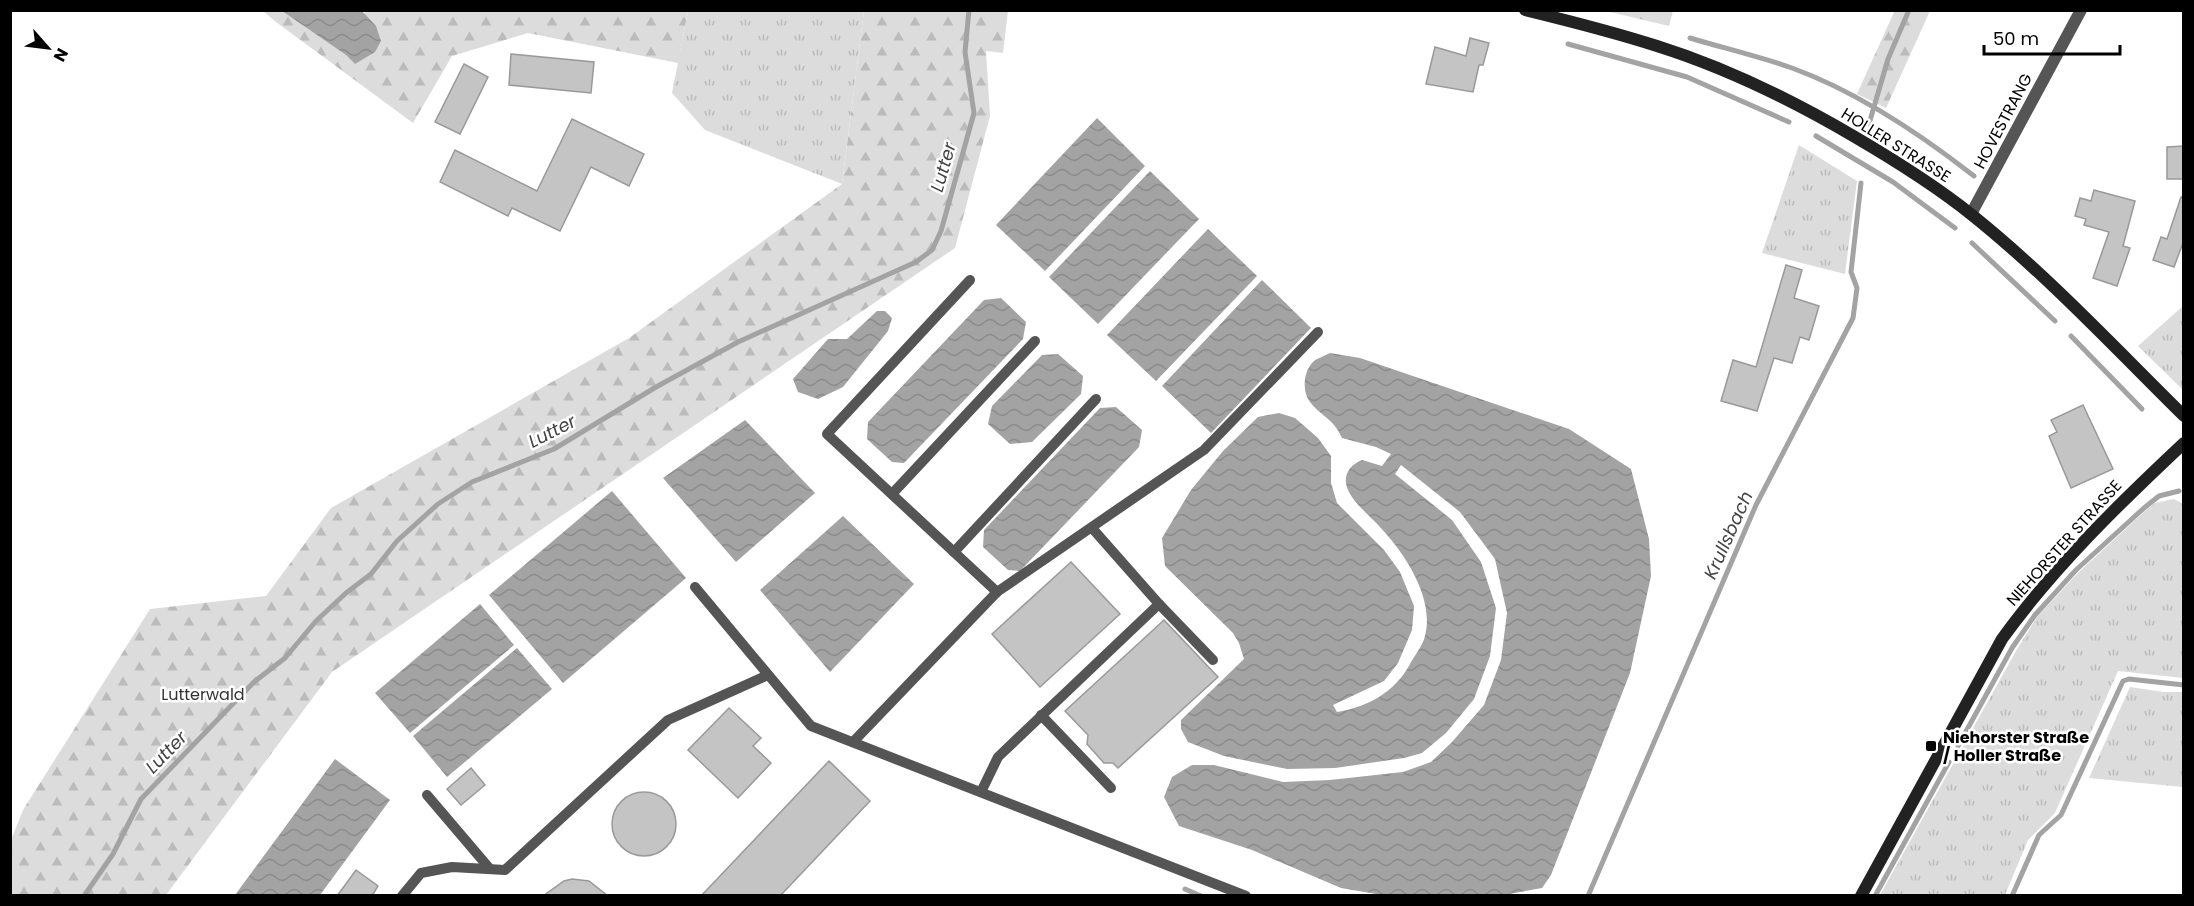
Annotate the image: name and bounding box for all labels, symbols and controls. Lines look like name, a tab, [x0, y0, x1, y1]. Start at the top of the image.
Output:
north arrow	[18, 18, 78, 78]
scale bar	[1984, 18, 2120, 56]
text: 50 m	[1993, 26, 2039, 51]
text: N	[48, 44, 74, 66]
street label: HOVESTRANG	[1968, 69, 2038, 173]
street label: HOLLER STRASSE	[1837, 102, 1955, 188]
water label: Lutter	[924, 138, 962, 195]
water label: Lutter	[524, 408, 581, 454]
street label: NIEHORSTER STRASSE	[2001, 475, 2127, 611]
water label: Krullsbach	[1697, 487, 1759, 583]
park label: Lutterwald	[161, 683, 245, 706]
water label: Lutter	[140, 724, 193, 779]
place label: Niehorster Straße / Holler Straße	[1943, 726, 2089, 767]
marker: Niehorster Straße / Holler Straße	[1924, 739, 1938, 753]

